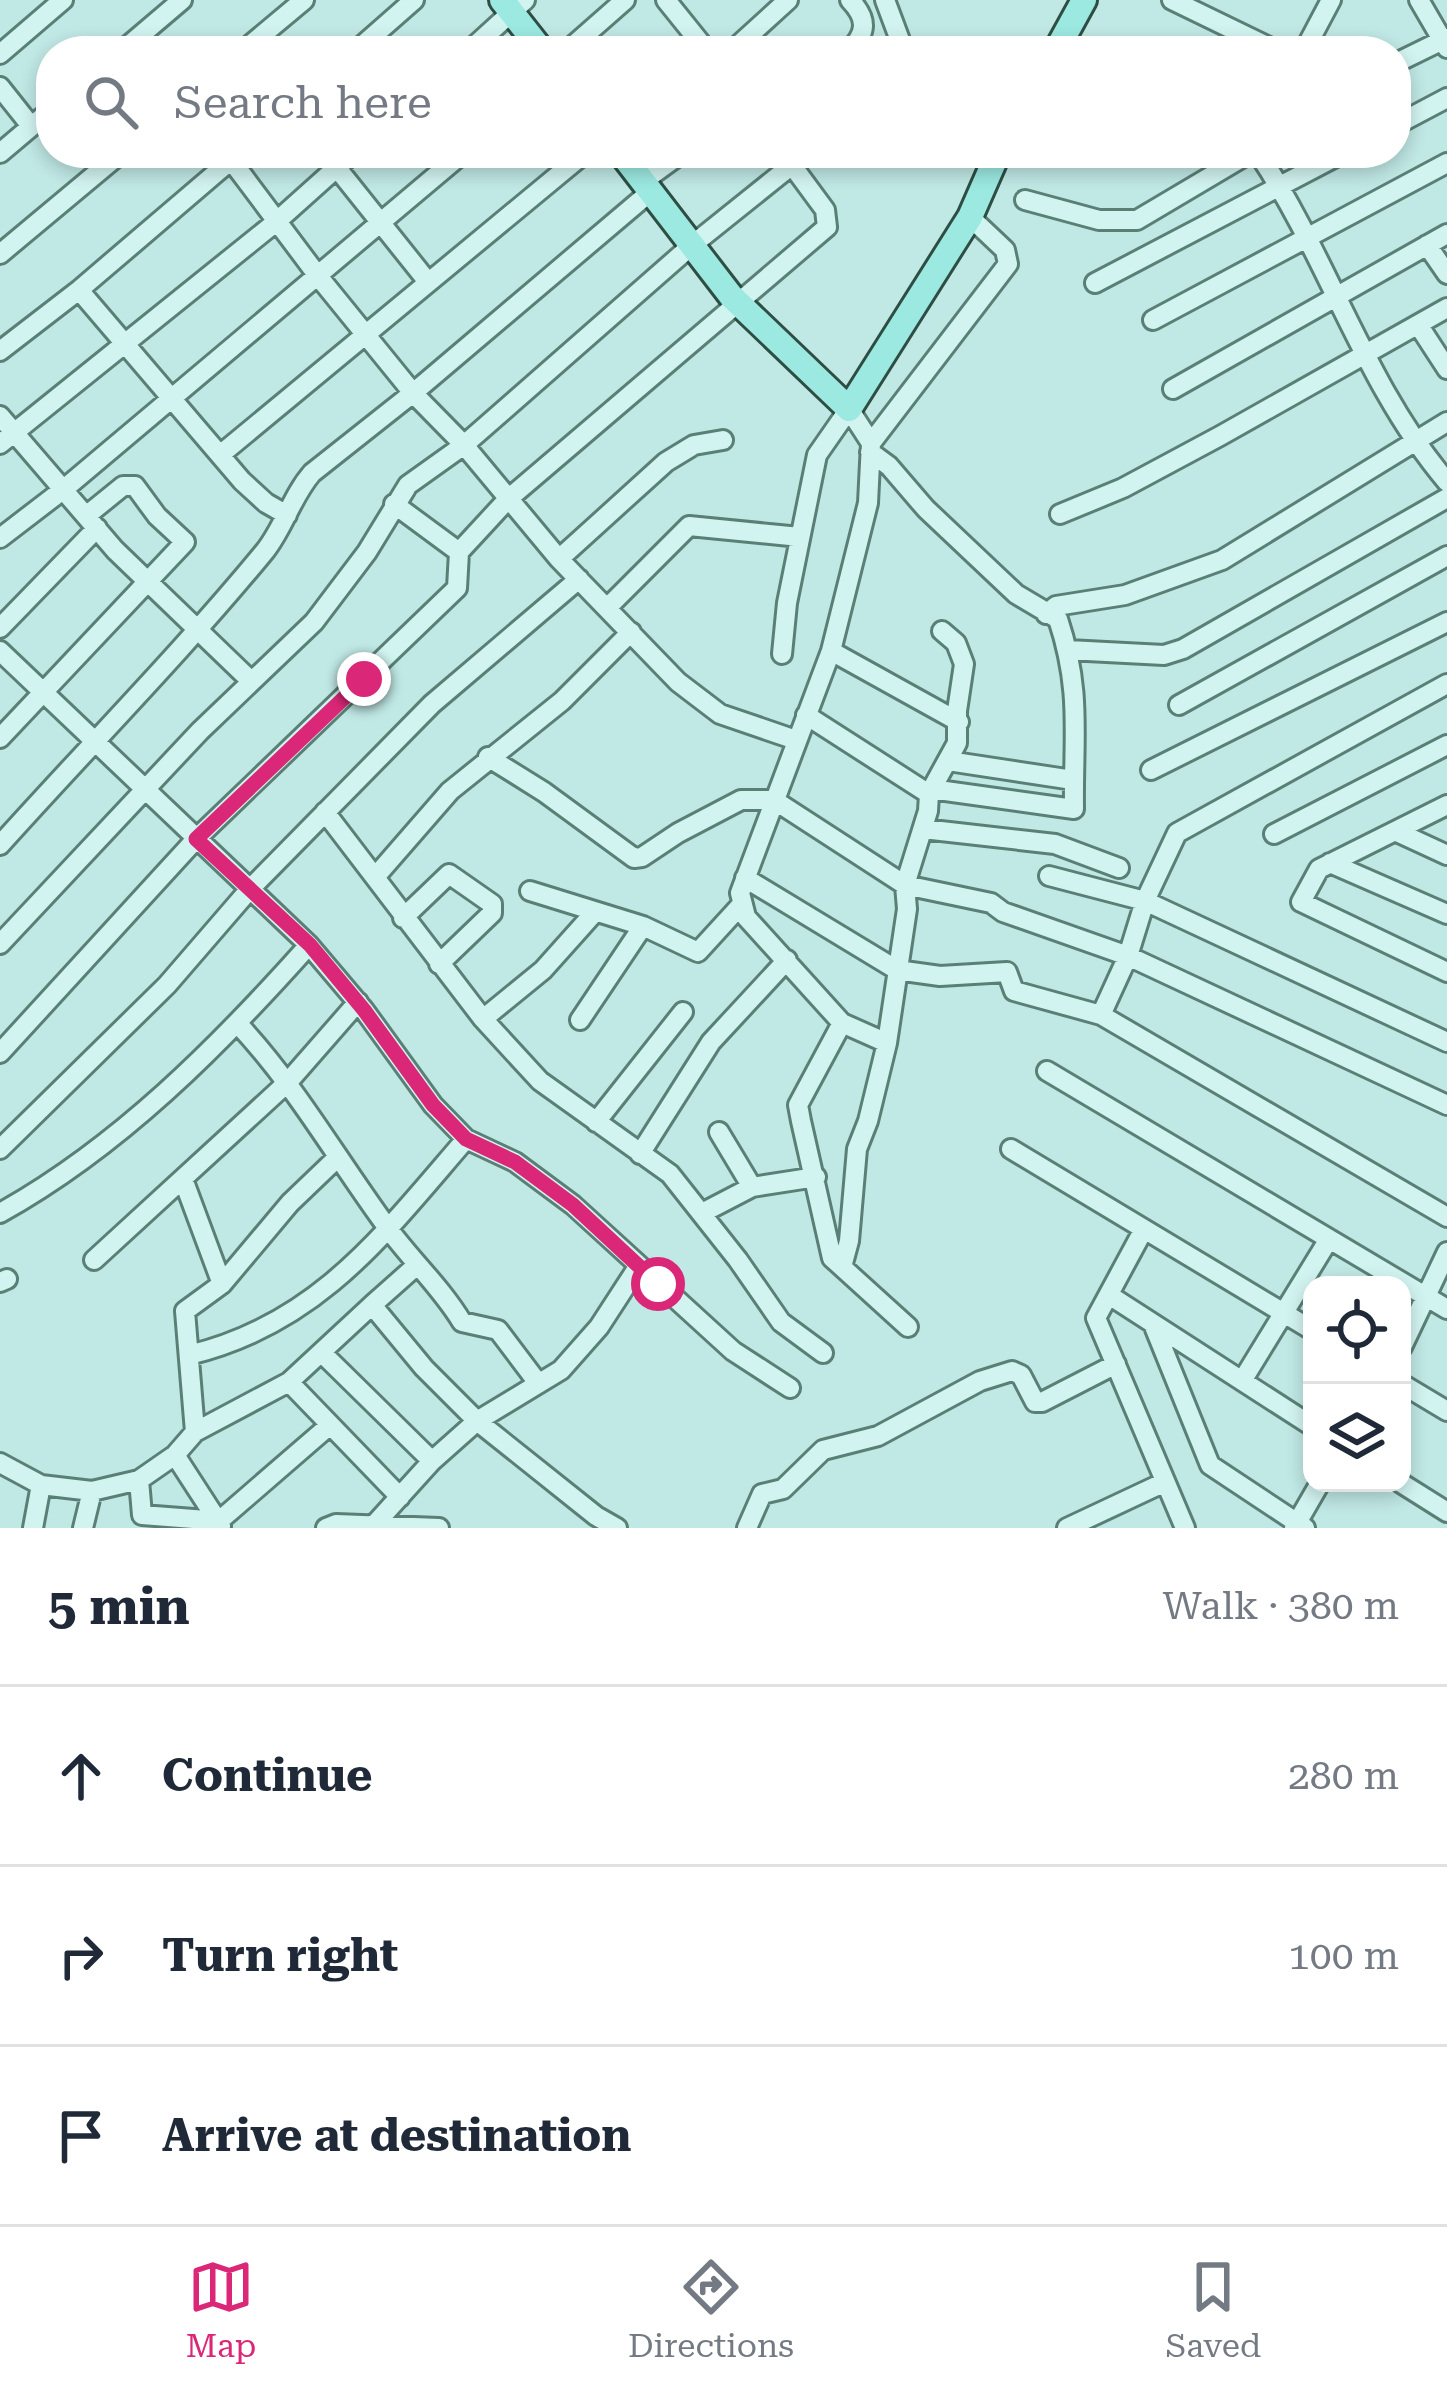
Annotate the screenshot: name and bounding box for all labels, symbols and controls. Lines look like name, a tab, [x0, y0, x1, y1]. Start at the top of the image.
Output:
search box	[36, 36, 1411, 168]
icon: search	[78, 69, 144, 135]
text: Search here	[174, 76, 432, 129]
route end	[337, 652, 391, 706]
route start	[631, 1257, 685, 1311]
map controls	[1303, 1276, 1411, 1492]
button: locate	[1303, 1276, 1411, 1384]
button: layers	[1303, 1384, 1411, 1492]
text: 5 min	[48, 1577, 190, 1636]
text: Walk · 380 m	[1163, 1583, 1399, 1629]
icon: ahead	[48, 1743, 114, 1809]
text: Continue	[162, 1749, 373, 1802]
text: 280 m	[1288, 1753, 1399, 1799]
icon: right	[48, 1923, 114, 1989]
text: Turn right	[162, 1929, 398, 1982]
text: 100 m	[1288, 1933, 1399, 1979]
icon: arrive	[48, 2103, 114, 2169]
text: Arrive at destination	[162, 2109, 631, 2162]
tab: Map	[186, 2254, 256, 2365]
tab: Directions	[628, 2254, 794, 2365]
tab: Saved	[1166, 2254, 1261, 2365]

